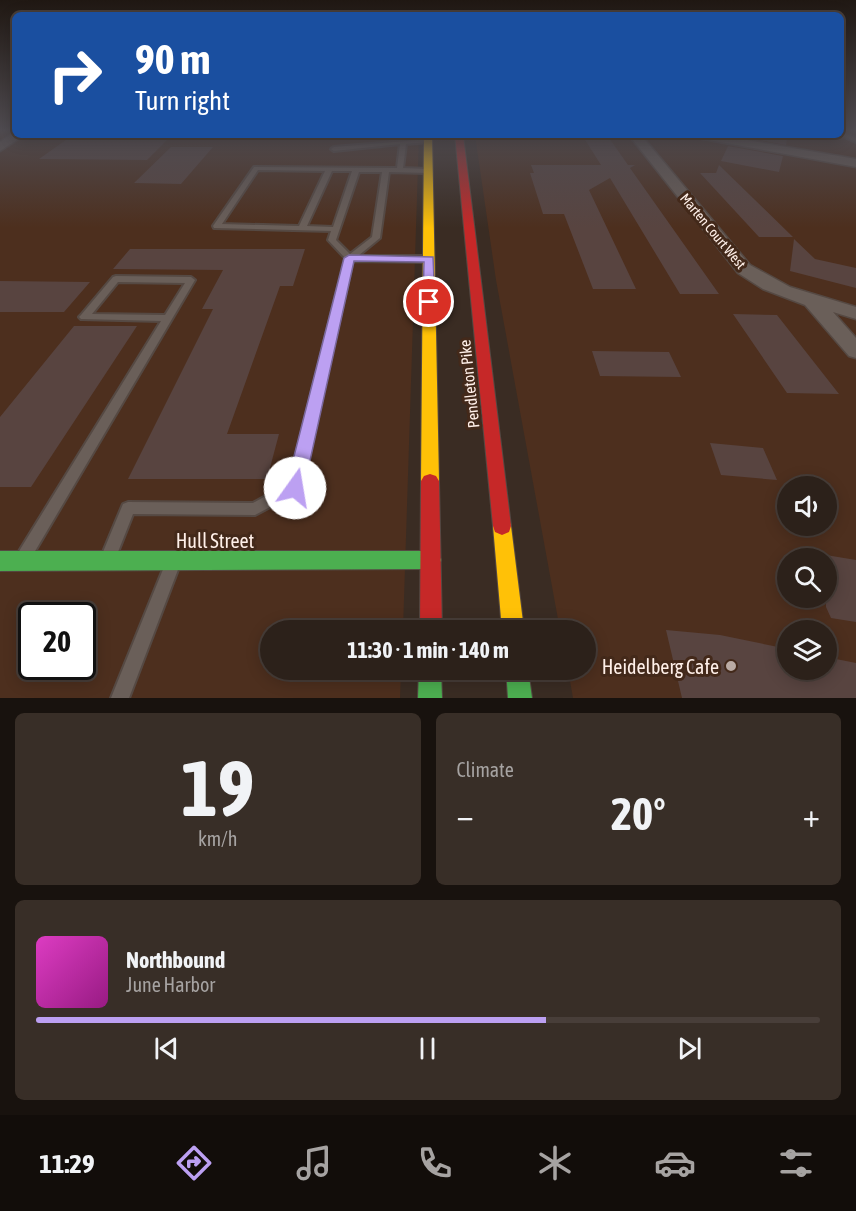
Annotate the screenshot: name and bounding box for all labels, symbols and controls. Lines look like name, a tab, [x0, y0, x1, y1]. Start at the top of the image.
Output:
text: 90 m	[135, 35, 210, 83]
icon: right	[36, 36, 114, 114]
text: Turn right	[135, 85, 230, 116]
street label: Marten Court West	[677, 190, 749, 272]
pin	[403, 276, 454, 327]
icon: arrive	[412, 285, 445, 318]
street label: Pendleton Pike	[455, 339, 483, 429]
position arrow	[263, 456, 327, 520]
map controls	[777, 476, 837, 680]
button: sound	[777, 476, 837, 536]
street label: Hull Street	[176, 529, 254, 552]
button: search	[777, 548, 837, 608]
speed limit sign: 20	[18, 602, 96, 680]
button: layers	[777, 620, 837, 680]
text: 11:30 · 1 min · 140 m	[347, 637, 509, 663]
place label: Heidelberg Cafe	[602, 655, 719, 678]
marker: Heidelberg Cafe	[724, 659, 738, 673]
text: 19	[181, 743, 254, 833]
text: Climate	[457, 758, 514, 781]
text: 20°	[611, 788, 666, 840]
text: −	[457, 796, 474, 834]
text: +	[803, 796, 820, 834]
text: km/h	[198, 827, 238, 850]
text: Northbound	[126, 947, 225, 973]
text: June Harbor	[126, 973, 215, 996]
icon: previous	[150, 1032, 183, 1065]
icon: pause	[411, 1032, 444, 1065]
icon: next	[673, 1032, 706, 1065]
icon: directions	[173, 1142, 215, 1184]
icon: music	[293, 1142, 335, 1184]
icon: phone	[414, 1142, 456, 1184]
icon: climate	[534, 1142, 576, 1184]
icon: car	[654, 1142, 696, 1184]
icon: filters	[775, 1142, 817, 1184]
text: 11:29	[39, 1148, 95, 1179]

